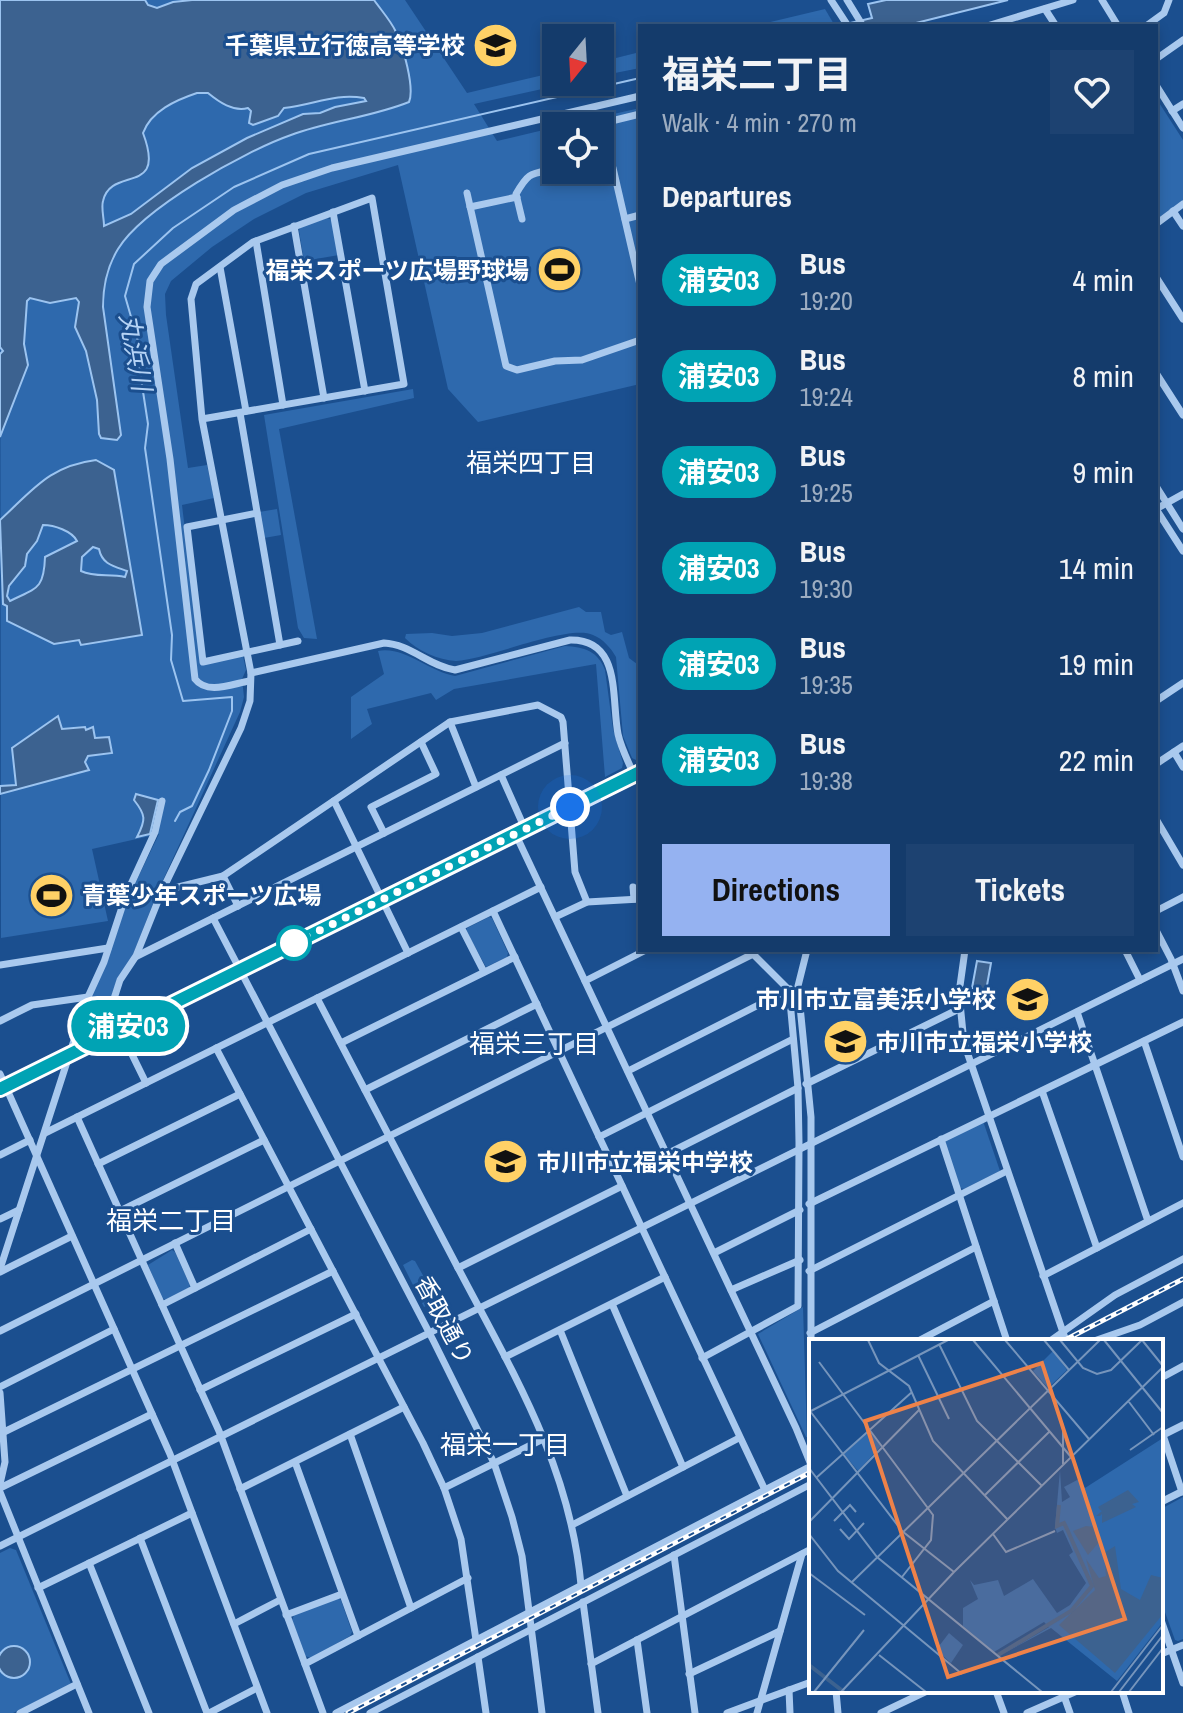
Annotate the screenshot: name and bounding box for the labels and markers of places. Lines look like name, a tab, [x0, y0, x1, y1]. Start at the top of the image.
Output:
school or university icon: 千葉県立行徳高等学校	[472, 21, 520, 69]
place label: 千葉県立行徳高等学校	[225, 29, 465, 61]
sports icon: 福栄スポーツ広場野球場	[536, 246, 584, 294]
place label: 福栄スポーツ広場野球場	[265, 254, 529, 286]
sports icon: 青葉少年スポーツ広場	[27, 871, 75, 919]
place label: 青葉少年スポーツ広場	[82, 879, 322, 911]
unlabelled marker	[277, 926, 311, 960]
school or university icon: 市川市立富美浜小学校	[1003, 975, 1051, 1023]
place label: 市川市立富美浜小学校	[756, 983, 996, 1015]
school or university icon: 市川市立福栄小学校	[821, 1018, 869, 1066]
place label: 市川市立福栄小学校	[876, 1026, 1092, 1058]
school or university icon: 市川市立福栄中学校	[482, 1138, 530, 1186]
place label: 市川市立福栄中学校	[537, 1146, 753, 1178]

